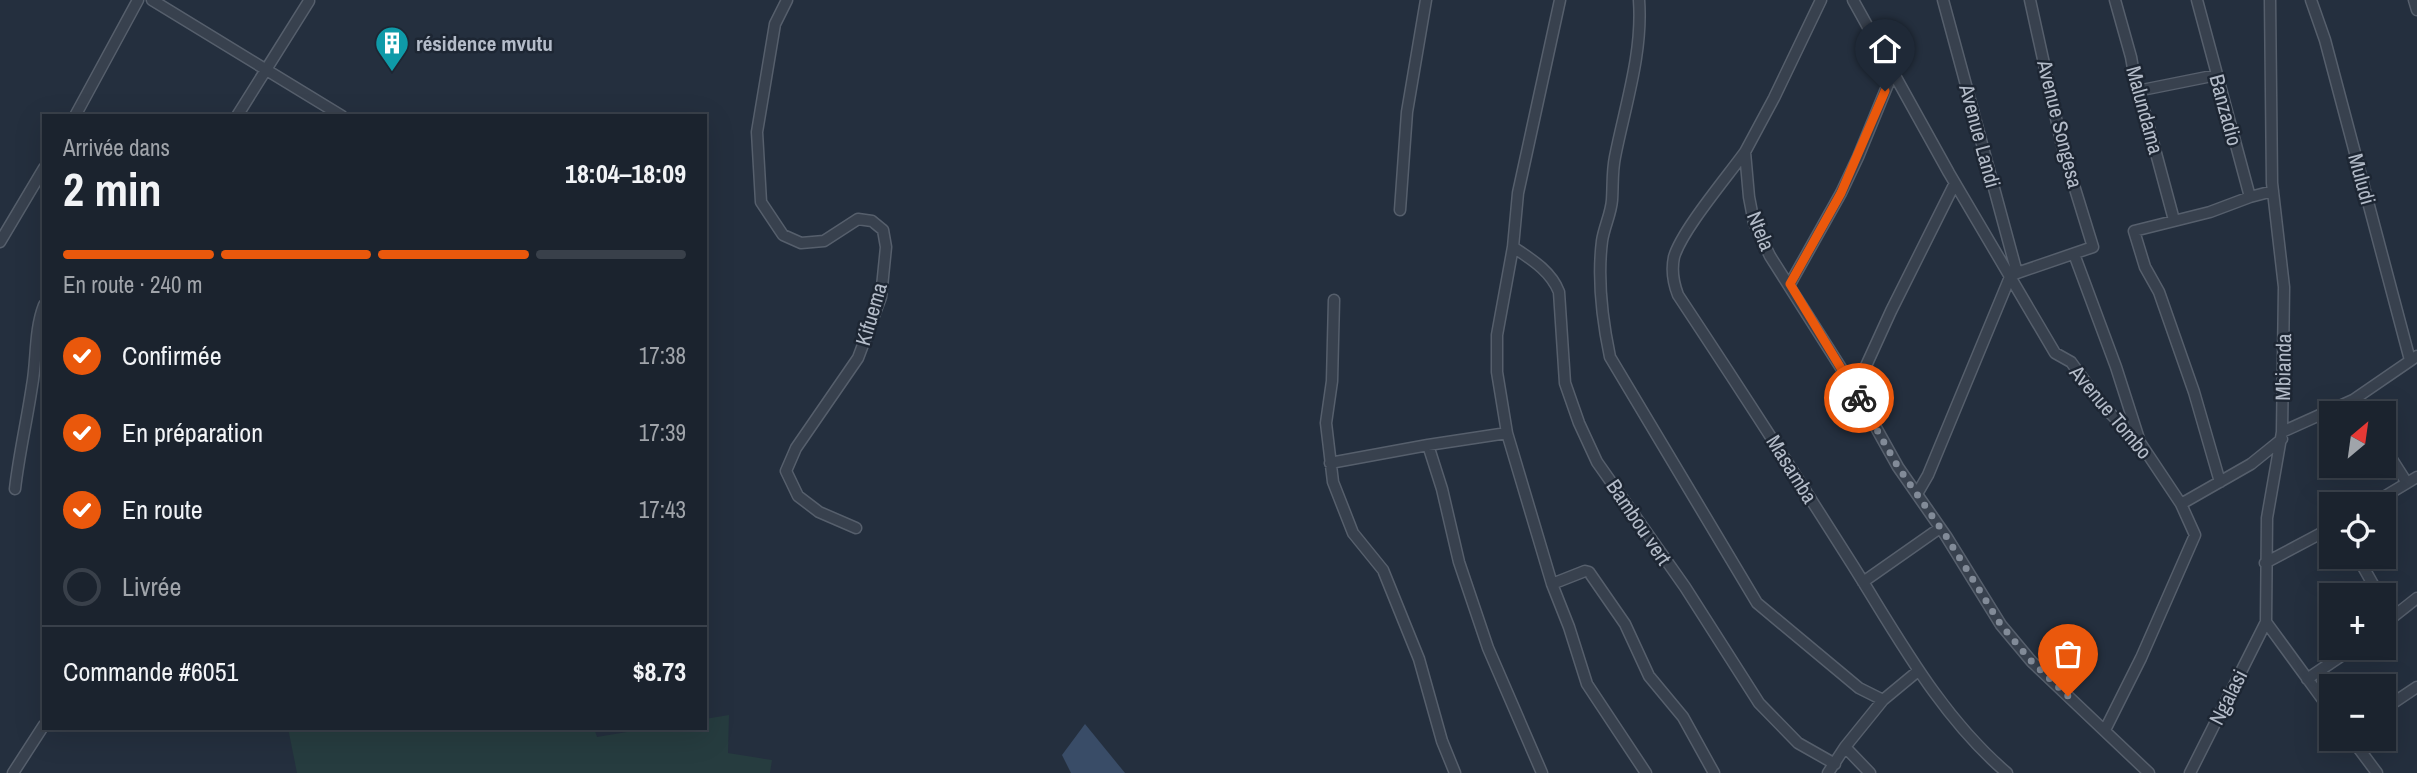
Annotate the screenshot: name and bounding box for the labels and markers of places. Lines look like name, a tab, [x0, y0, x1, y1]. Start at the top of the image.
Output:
pin	[1855, 19, 1915, 91]
building icon: résidence mvutu	[373, 24, 411, 73]
place label: résidence mvutu	[416, 29, 553, 58]
pin	[2038, 624, 2098, 696]

